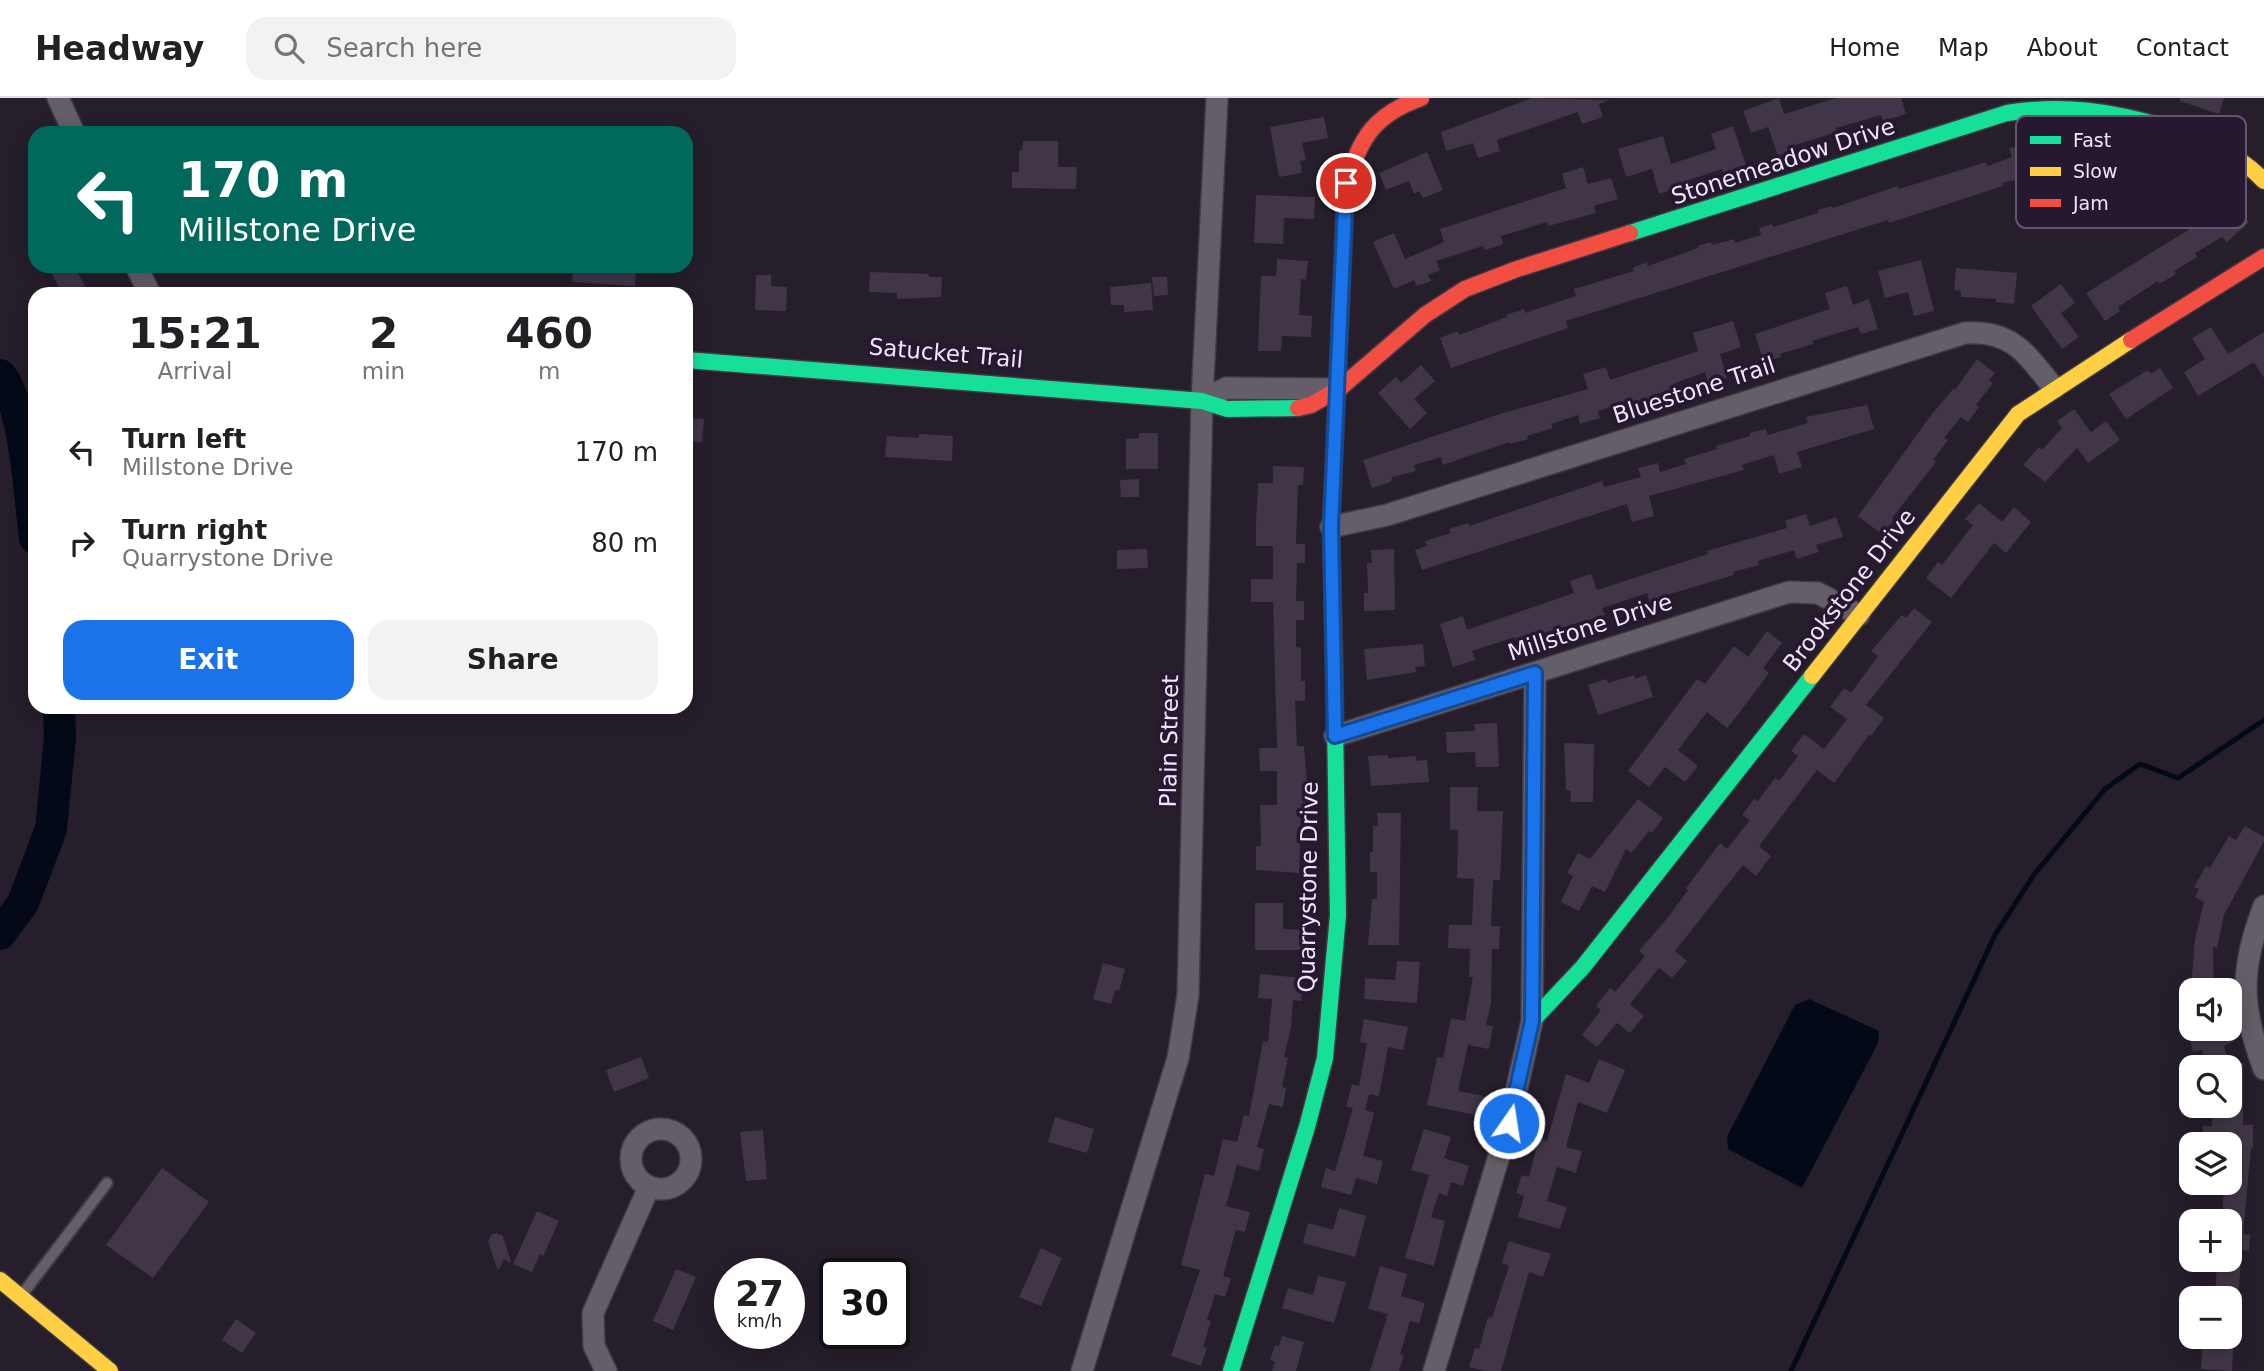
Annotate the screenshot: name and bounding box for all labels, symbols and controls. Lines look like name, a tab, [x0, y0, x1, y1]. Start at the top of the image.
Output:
search box	[246, 17, 736, 80]
text: Headway	[35, 29, 204, 68]
icon: search	[270, 29, 308, 67]
text: Search here	[326, 33, 482, 63]
text: Home	[1829, 34, 1900, 62]
text: Map	[1938, 34, 1989, 62]
text: About	[2027, 34, 2098, 62]
text: Contact	[2136, 34, 2229, 62]
street label: Stonemeadow Drive	[1668, 113, 1898, 209]
legend	[2016, 116, 2246, 228]
text: Fast	[2073, 129, 2111, 151]
text: 170 m	[178, 152, 348, 209]
pin	[1316, 153, 1376, 213]
icon: left	[63, 154, 154, 245]
text: Slow	[2073, 160, 2118, 182]
icon: arrive	[1327, 164, 1365, 202]
text: Jam	[2072, 192, 2109, 214]
text: Millstone Drive	[178, 211, 417, 249]
text: 15:21	[128, 309, 262, 358]
text: 2	[369, 309, 398, 358]
text: 460	[505, 309, 593, 358]
street label: Satucket Trail	[868, 333, 1024, 373]
street label: Bluestone Trail	[1610, 352, 1778, 428]
text: Arrival	[158, 358, 232, 384]
text: min	[362, 358, 405, 384]
text: m	[538, 358, 560, 384]
text: Turn left	[122, 424, 246, 454]
icon: left	[63, 433, 101, 471]
text: 170 m	[575, 437, 658, 467]
text: Millstone Drive	[122, 454, 293, 480]
street label: Brookstone Drive	[1778, 504, 1920, 676]
text: Turn right	[122, 515, 267, 545]
icon: right	[63, 524, 101, 562]
text: 80 m	[591, 528, 658, 558]
text: Quarrystone Drive	[122, 545, 333, 571]
street label: Millstone Drive	[1504, 588, 1676, 666]
button: Exit	[63, 620, 354, 700]
button: Share	[368, 620, 658, 700]
street label: Plain Street	[1155, 675, 1183, 807]
street label: Quarrystone Drive	[1293, 781, 1323, 993]
map controls	[2179, 978, 2242, 1349]
button: sound	[2179, 978, 2242, 1041]
button: search	[2179, 1055, 2242, 1118]
position arrow	[1472, 1086, 1546, 1160]
button: layers	[2179, 1132, 2242, 1195]
button: +	[2179, 1209, 2242, 1272]
speed limit sign: 30	[819, 1258, 910, 1349]
text: 27	[735, 1274, 784, 1314]
button: −	[2179, 1286, 2242, 1349]
text: km/h	[737, 1310, 782, 1331]

